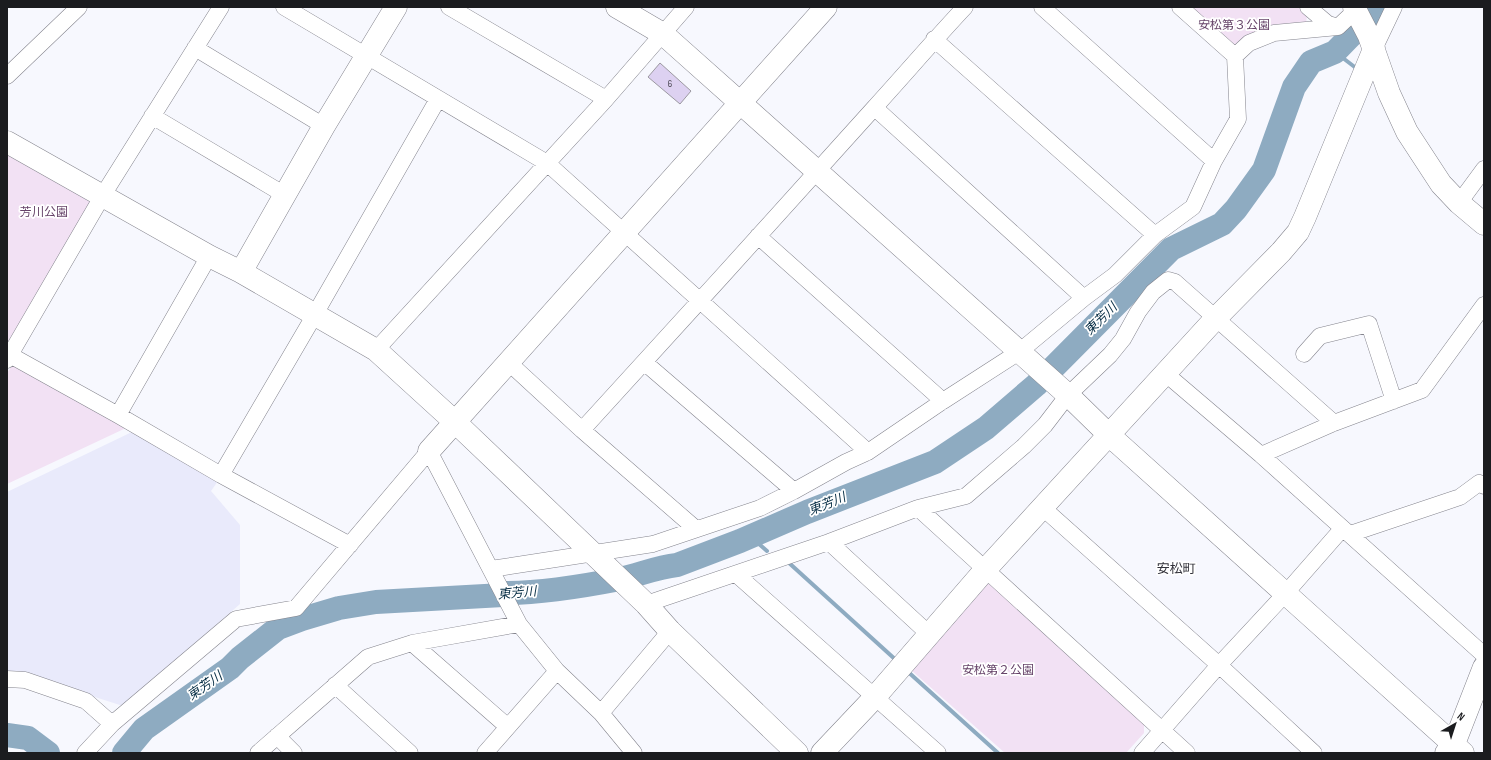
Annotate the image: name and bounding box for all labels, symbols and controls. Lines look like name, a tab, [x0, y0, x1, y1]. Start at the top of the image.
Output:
park label: 安松第３公園	[1198, 18, 1270, 33]
house number: 6	[668, 78, 672, 90]
park label: 芳川公園	[20, 205, 68, 220]
water label: 東芳川	[1082, 298, 1122, 338]
water label: 東芳川	[806, 489, 850, 519]
district label: 安松町	[1156, 561, 1196, 577]
water label: 東芳川	[497, 583, 539, 603]
park label: 安松第２公園	[962, 663, 1034, 678]
water label: 東芳川	[184, 667, 227, 704]
north arrow	[1435, 704, 1475, 744]
text: N	[1455, 710, 1467, 724]

